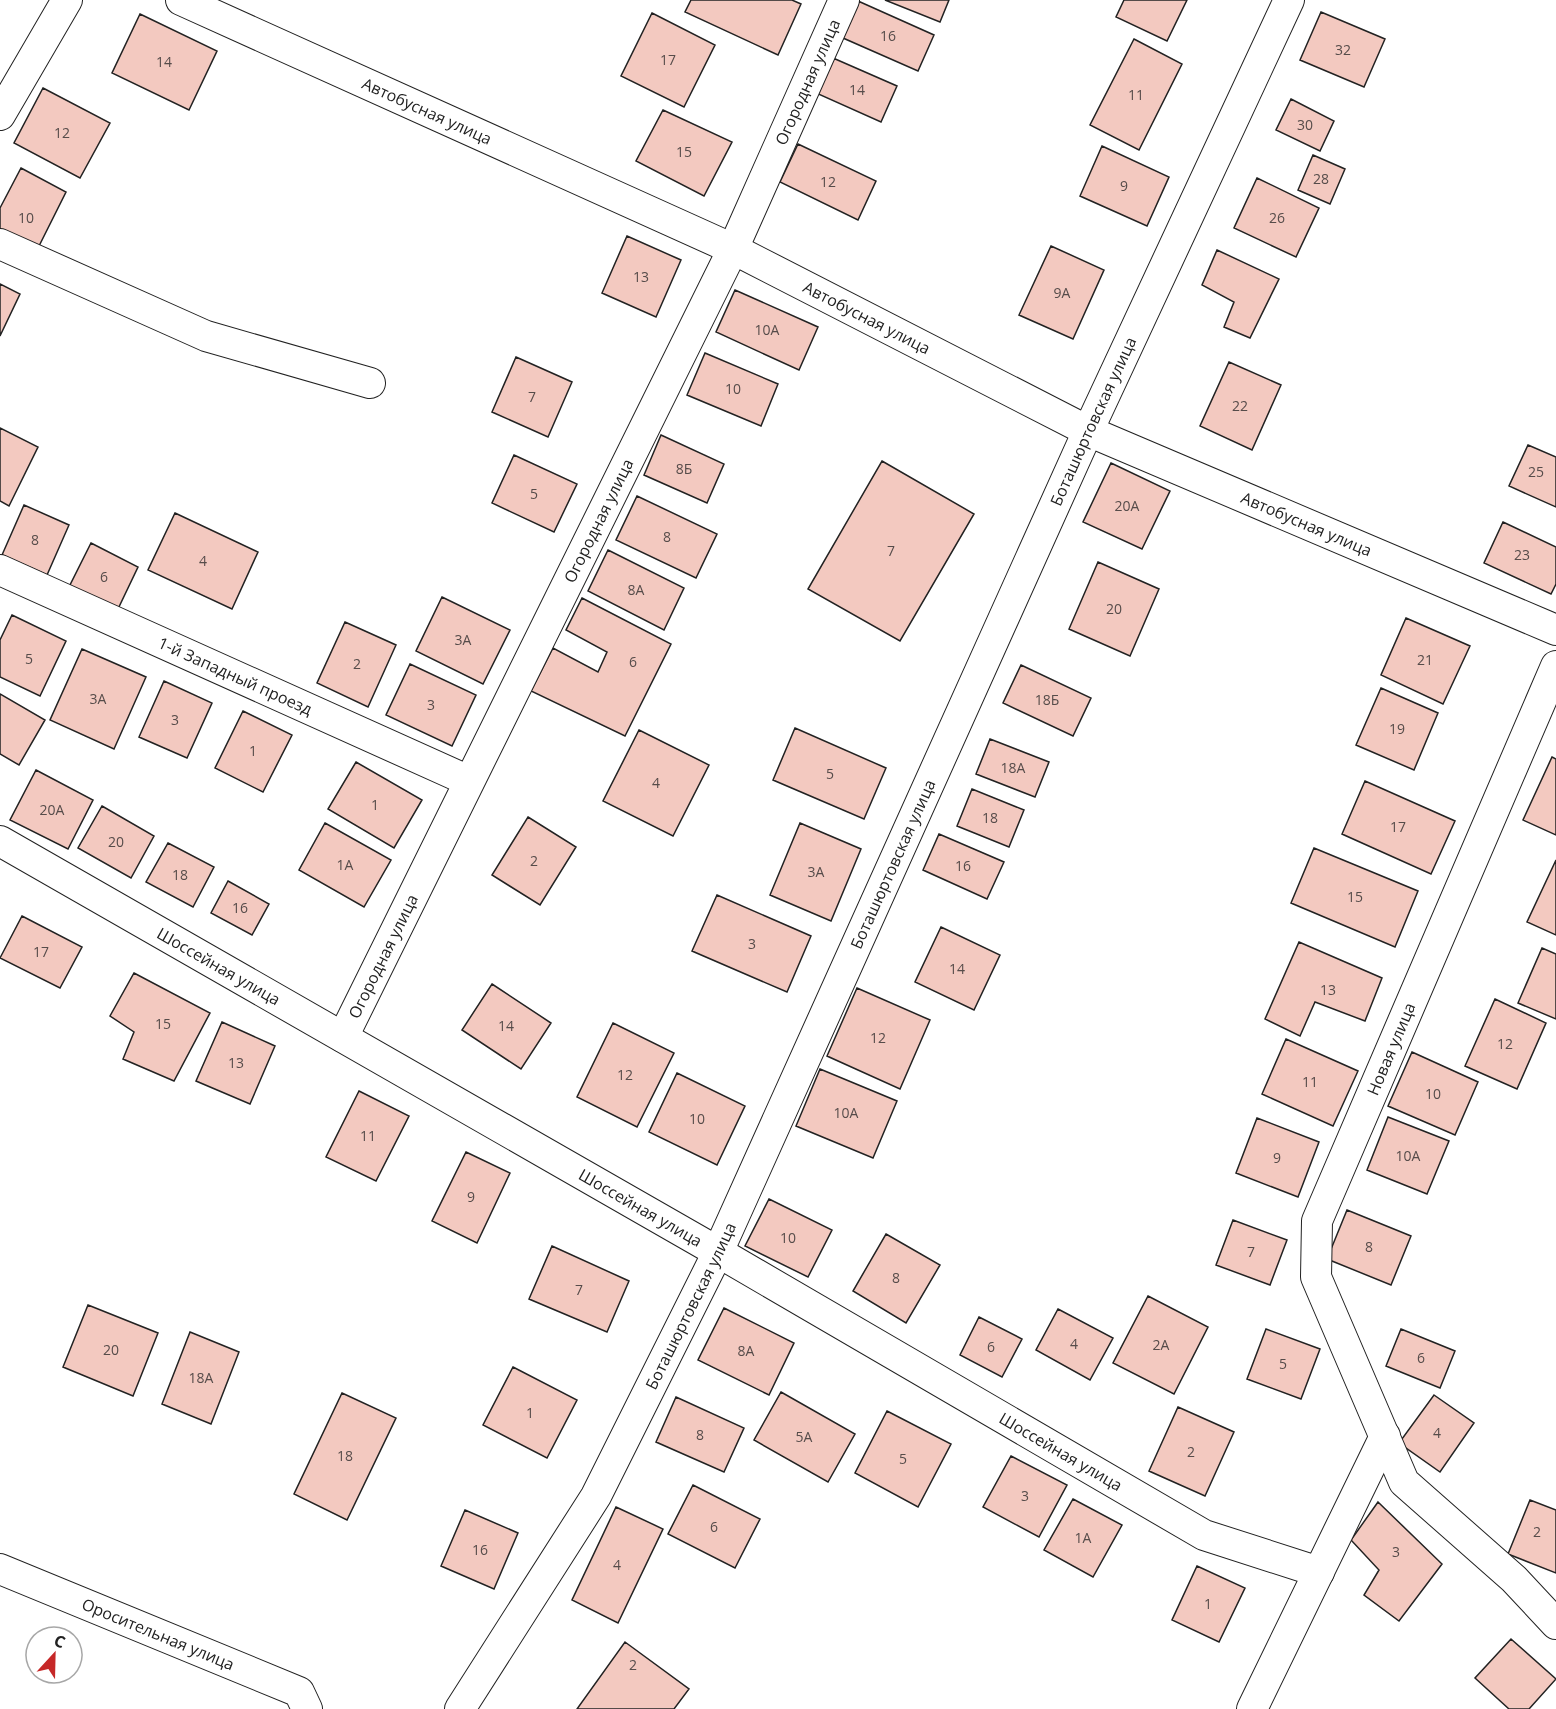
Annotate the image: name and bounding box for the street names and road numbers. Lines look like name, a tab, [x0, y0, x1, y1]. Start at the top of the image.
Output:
street label: Огородная улица	[770, 16, 845, 149]
street label: Автобусная улица	[359, 72, 495, 150]
street label: Автобусная улица	[800, 276, 934, 359]
street label: Боташюртовская улица	[1045, 333, 1141, 509]
street label: Огородная улица	[558, 455, 638, 587]
street label: Автобусная улица	[1238, 486, 1375, 561]
street label: 1-й Западный проезд	[155, 632, 316, 720]
street label: Боташюртовская улица	[845, 776, 941, 952]
street label: Огородная улица	[343, 891, 423, 1022]
street label: Шоссейная улица	[153, 922, 284, 1010]
street label: Новая улица	[1362, 999, 1420, 1099]
street label: Шоссейная улица	[575, 1164, 706, 1252]
street label: Боташюртовская улица	[640, 1219, 741, 1393]
street label: Шоссейная улица	[995, 1407, 1126, 1496]
street label: Оросительная улица	[79, 1593, 238, 1675]

